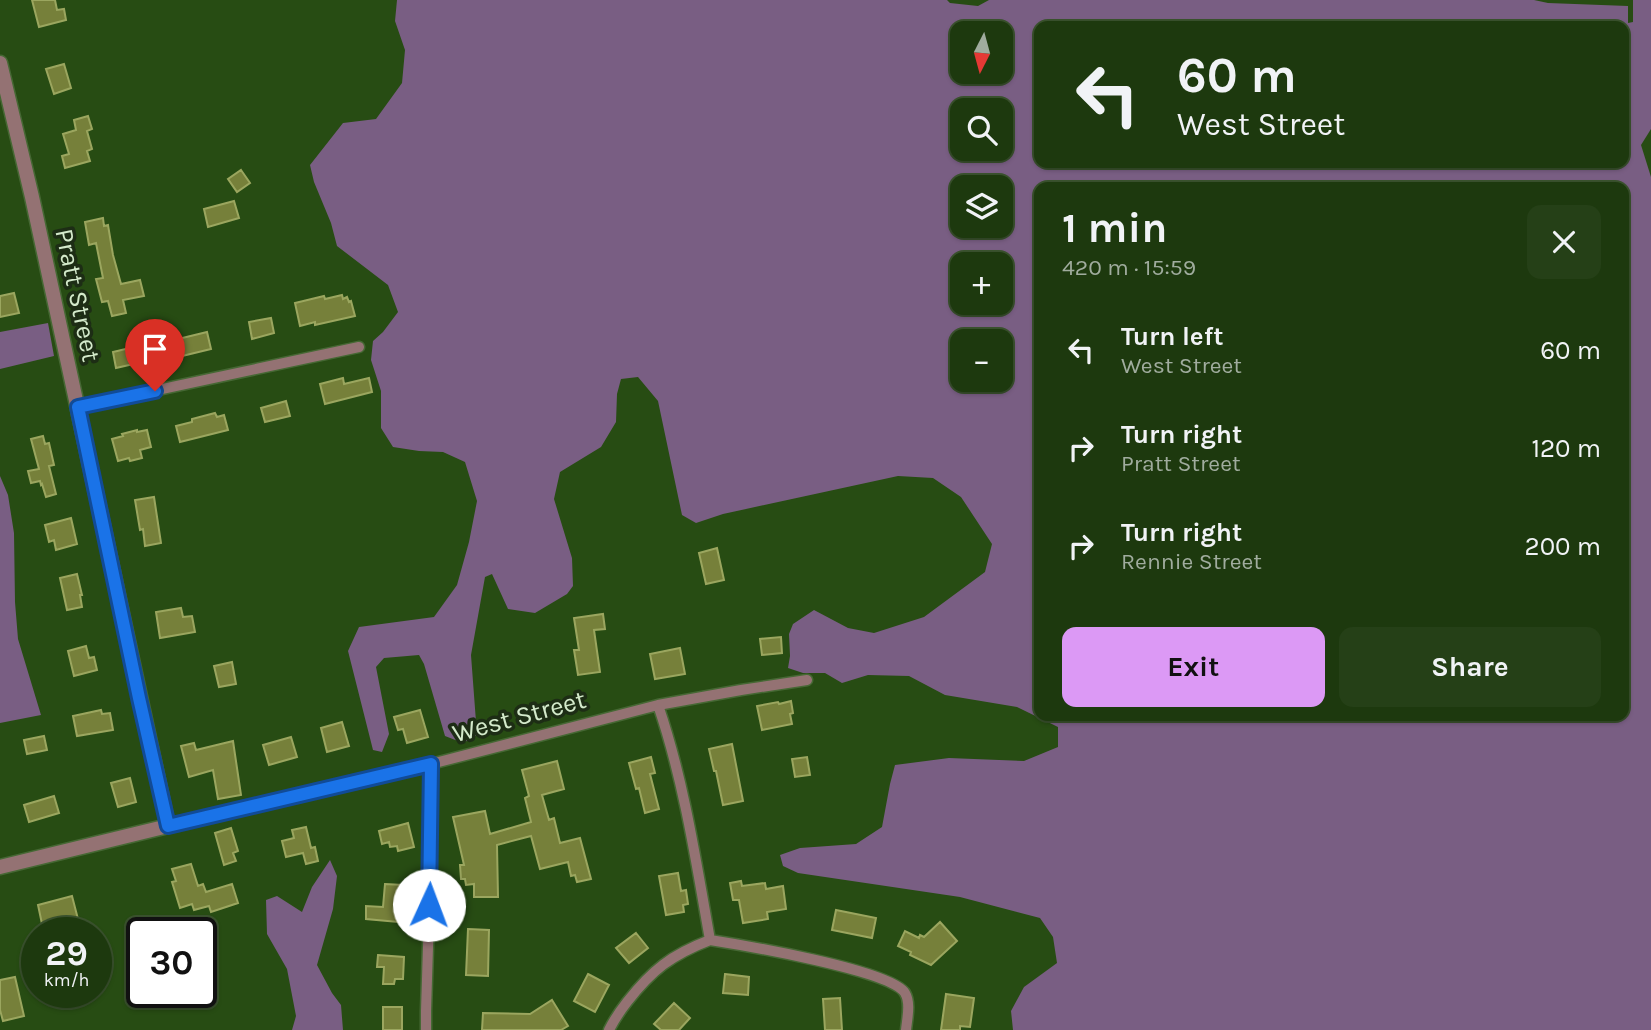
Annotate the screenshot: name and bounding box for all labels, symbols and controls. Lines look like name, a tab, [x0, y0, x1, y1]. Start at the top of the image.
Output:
north arrow	[950, 21, 1013, 84]
map controls	[950, 21, 1013, 392]
text: 60 m	[1177, 47, 1297, 104]
icon: left	[1062, 49, 1153, 140]
button: search	[950, 98, 1013, 161]
text: West Street	[1177, 106, 1345, 143]
button: layers	[950, 175, 1013, 238]
text: 1 min	[1062, 203, 1167, 253]
button: close	[1527, 205, 1601, 279]
street label: Pratt Street	[48, 226, 107, 365]
button: +	[950, 252, 1013, 315]
text: 420 m · 15:59	[1062, 254, 1196, 281]
pin	[125, 319, 185, 391]
text: Turn left	[1121, 321, 1223, 352]
button: −	[950, 329, 1013, 392]
icon: arrive	[136, 330, 174, 368]
icon: left	[1062, 331, 1100, 369]
text: 60 m	[1540, 335, 1601, 366]
text: West Street	[1121, 352, 1242, 379]
text: Turn right	[1121, 419, 1242, 450]
icon: right	[1062, 429, 1100, 467]
text: 120 m	[1531, 433, 1601, 464]
text: Pratt Street	[1121, 450, 1241, 477]
text: Turn right	[1121, 517, 1242, 548]
icon: right	[1062, 527, 1100, 565]
text: 200 m	[1525, 531, 1601, 562]
text: Rennie Street	[1121, 548, 1262, 575]
button: Exit	[1062, 627, 1325, 707]
button: Share	[1339, 627, 1601, 707]
street label: West Street	[449, 684, 589, 749]
position arrow	[392, 868, 466, 942]
speed limit sign: 30	[126, 917, 217, 1008]
text: 29	[45, 933, 88, 974]
text: km/h	[44, 969, 89, 991]

